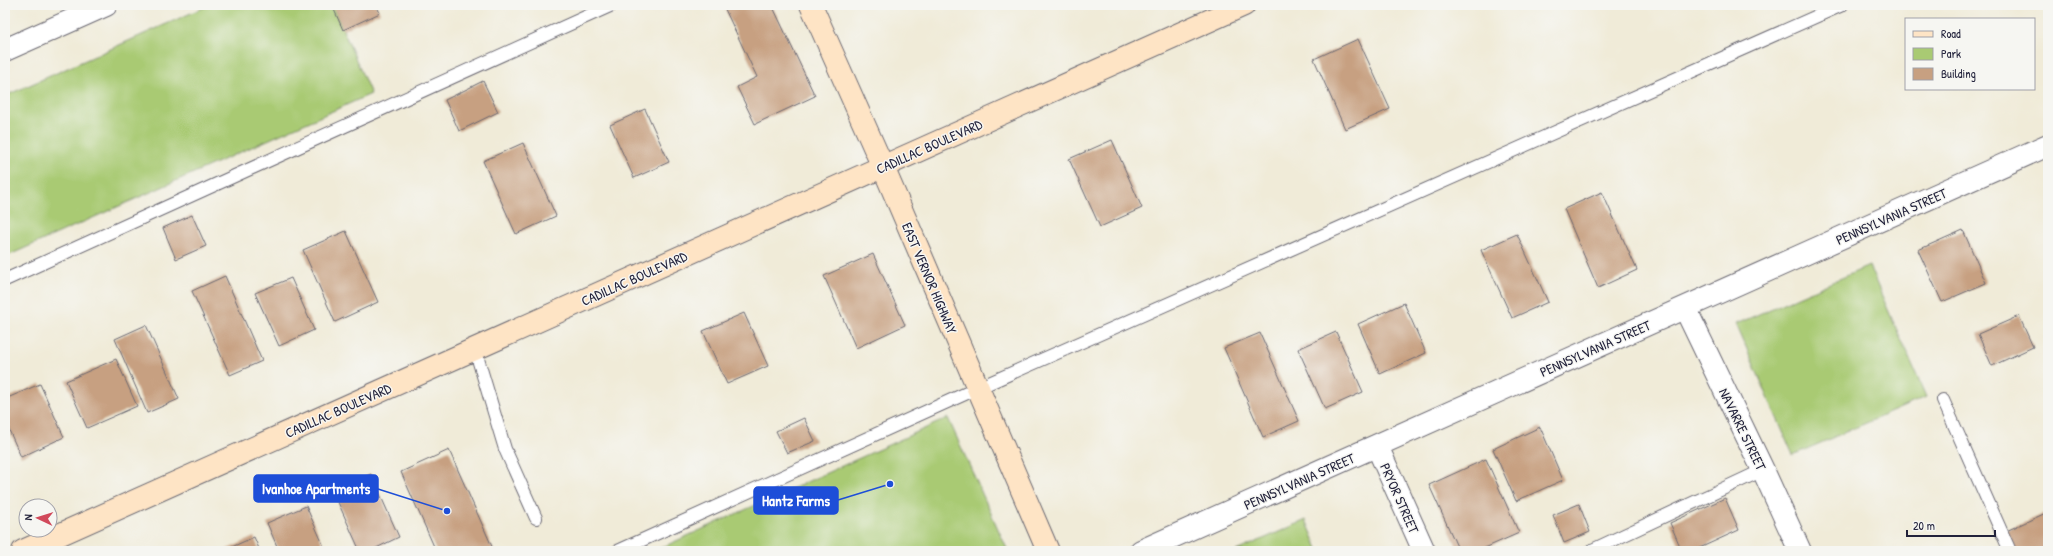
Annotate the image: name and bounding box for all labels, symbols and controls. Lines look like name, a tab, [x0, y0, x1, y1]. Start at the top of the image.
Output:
legend	[1905, 18, 2035, 90]
text: Road	[1941, 25, 1961, 42]
text: Park	[1941, 45, 1961, 62]
text: Building	[1941, 65, 1976, 82]
street label: CADILLAC BOULEVARD	[873, 114, 985, 178]
street label: PENNSYLVANIA STREET	[1833, 183, 1950, 249]
street label: EAST VERNOR HIGHWAY	[898, 219, 962, 337]
street label: CADILLAC BOULEVARD	[578, 246, 690, 310]
street label: PENNSYLVANIA STREET	[1537, 315, 1654, 381]
street label: CADILLAC BOULEVARD	[282, 378, 394, 442]
street label: NAVARRE STREET	[1715, 385, 1771, 474]
street label: PENNSYLVANIA STREET	[1241, 448, 1358, 514]
street label: PRYOR STREET	[1376, 460, 1424, 536]
callout: Ivanhoe Apartments	[254, 475, 378, 502]
text: Ivanhoe Apartments	[262, 478, 370, 500]
callout: Hantz Farms	[754, 487, 838, 514]
text: Hantz Farms	[762, 490, 830, 511]
north arrow	[18, 498, 58, 538]
scale bar	[1907, 512, 1995, 538]
text: N	[21, 514, 35, 521]
text: 20 m	[1913, 517, 1935, 534]

